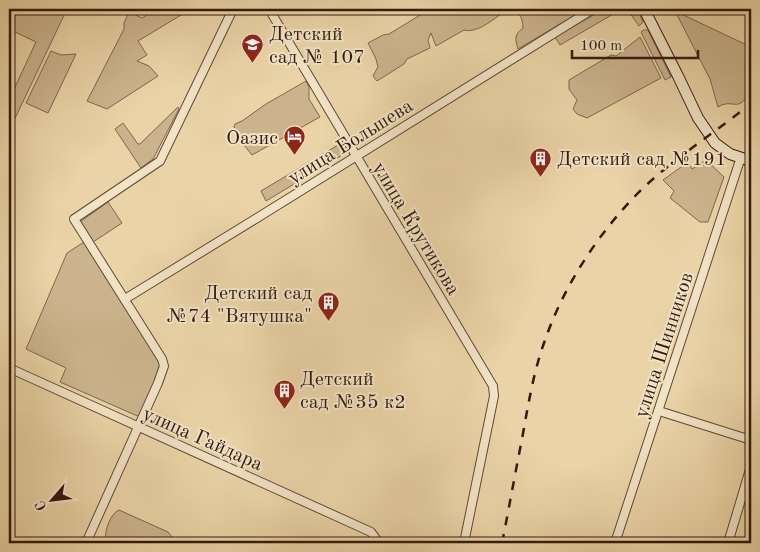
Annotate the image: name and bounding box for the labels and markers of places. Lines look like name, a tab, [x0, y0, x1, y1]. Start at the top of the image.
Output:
place label: Детский сад № 107	[269, 25, 365, 68]
school or university icon: Детский сад № 107	[241, 32, 265, 63]
hotel icon: Оазис	[282, 125, 306, 156]
place label: Оазис	[226, 129, 278, 149]
building icon: Детский сад №191	[529, 146, 553, 177]
place label: Детский сад №191	[557, 150, 726, 170]
place label: Детский сад №74 "Вятушка"	[167, 284, 312, 327]
building icon: Детский сад №74 "Вятушка"	[316, 291, 340, 322]
place label: Детский сад №35 к2	[300, 370, 406, 413]
building icon: Детский сад №35 к2	[272, 378, 296, 409]

